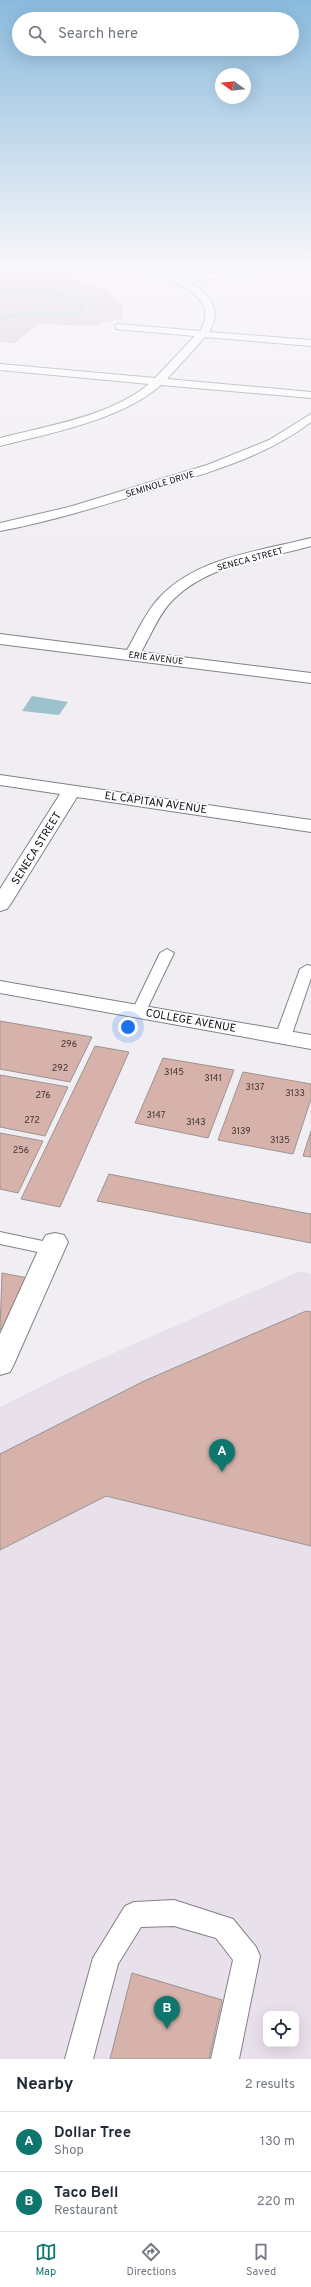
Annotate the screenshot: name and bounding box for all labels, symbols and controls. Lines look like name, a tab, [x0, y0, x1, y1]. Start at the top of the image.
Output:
search box	[12, 12, 299, 56]
icon: search	[26, 23, 48, 45]
text: Search here	[58, 25, 138, 44]
north arrow	[215, 68, 251, 104]
street label: SEMINOLE DRIVE	[124, 469, 196, 500]
street label: SENECA STREET	[216, 545, 284, 574]
street label: ERIE AVENUE	[128, 650, 184, 667]
street label: EL CAPITAN AVENUE	[104, 789, 208, 817]
street label: SENECA STREET	[9, 810, 65, 888]
street label: COLLEGE AVENUE	[144, 1006, 237, 1036]
your location	[118, 1017, 138, 1037]
house number: 296	[61, 1039, 77, 1050]
house number: 292	[52, 1063, 68, 1074]
house number: 3145	[164, 1067, 184, 1078]
house number: 3141	[204, 1073, 222, 1084]
house number: 3137	[246, 1082, 265, 1093]
house number: 3133	[285, 1088, 305, 1099]
house number: 276	[35, 1090, 51, 1101]
house number: 3147	[147, 1110, 166, 1121]
house number: 272	[24, 1115, 40, 1126]
house number: 3143	[186, 1117, 206, 1128]
house number: 3139	[231, 1126, 251, 1137]
house number: 3135	[270, 1135, 290, 1146]
house number: 256	[13, 1145, 29, 1156]
pin: A	[209, 1439, 235, 1472]
pin: B	[154, 1996, 180, 2029]
map controls	[263, 2011, 299, 2047]
button: locate	[263, 2011, 299, 2047]
text: Nearby	[16, 2074, 73, 2096]
text: 2 results	[245, 2077, 295, 2093]
text: Dollar Tree	[54, 2124, 131, 2143]
text: A	[24, 2134, 34, 2150]
text: 130 m	[260, 2134, 295, 2150]
text: Shop	[54, 2143, 84, 2159]
text: Taco Bell	[54, 2184, 118, 2203]
text: B	[25, 2194, 33, 2210]
text: 220 m	[257, 2194, 295, 2210]
text: Restaurant	[54, 2203, 118, 2219]
tab: Map	[35, 2241, 57, 2279]
tab: Directions	[126, 2241, 176, 2279]
tab: Saved	[246, 2241, 276, 2279]

